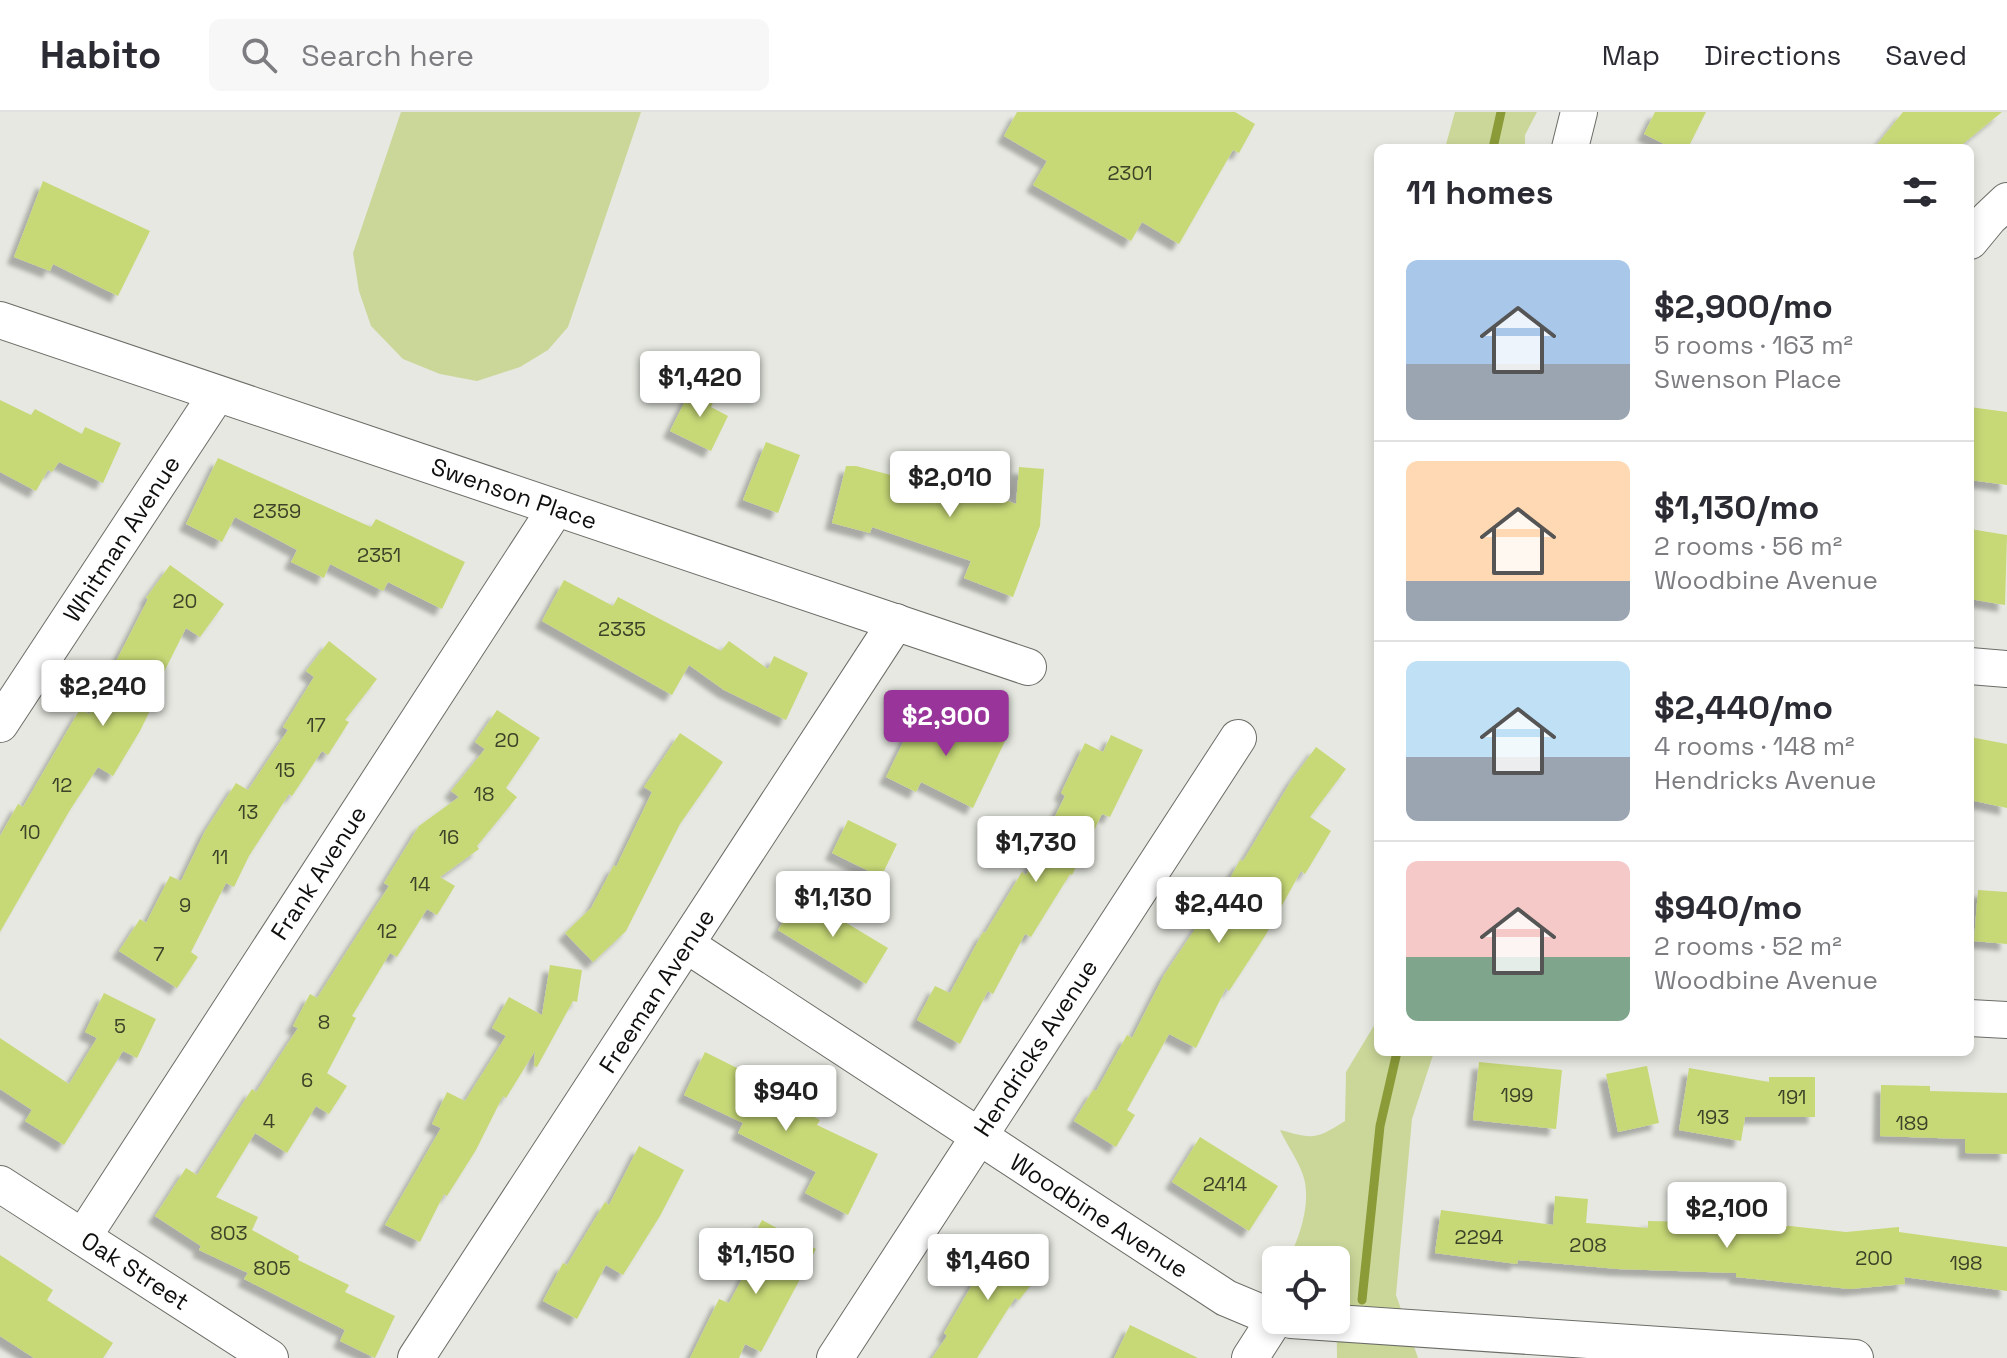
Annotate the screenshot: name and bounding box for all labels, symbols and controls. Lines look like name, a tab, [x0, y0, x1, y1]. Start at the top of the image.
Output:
search box	[209, 19, 769, 91]
text: Habito	[40, 31, 161, 79]
icon: search	[237, 33, 281, 77]
text: Search here	[301, 36, 474, 75]
text: Map	[1602, 37, 1660, 73]
text: Directions	[1704, 37, 1841, 73]
text: Saved	[1885, 37, 1967, 73]
house number: 2301	[1107, 160, 1153, 186]
icon: filters	[1898, 170, 1942, 214]
text: 11 homes	[1406, 171, 1554, 214]
text: $2,900/mo	[1654, 285, 1833, 328]
icon: home	[1470, 292, 1566, 388]
text: 5 rooms · 163 m²	[1654, 328, 1853, 362]
pin: $1,420	[635, 351, 765, 419]
text: $1,420	[658, 360, 742, 394]
text: Swenson Place	[1654, 362, 1842, 396]
street label: Whitman Avenue	[56, 450, 187, 628]
street label: Swenson Place	[427, 451, 601, 536]
pin: $2,010	[885, 451, 1015, 519]
text: $2,010	[908, 460, 992, 494]
text: $1,130/mo	[1654, 486, 1819, 529]
icon: home	[1470, 493, 1566, 589]
house number: 2359	[253, 498, 301, 524]
text: 2 rooms · 56 m²	[1654, 529, 1842, 563]
house number: 2351	[357, 542, 401, 568]
text: Woodbine Avenue	[1654, 563, 1878, 597]
house number: 20	[173, 588, 197, 614]
house number: 2335	[598, 616, 646, 642]
pin: $2,240	[38, 660, 168, 728]
text: $2,240	[59, 669, 147, 703]
text: $2,440/mo	[1654, 686, 1833, 729]
pin: $2,900	[881, 690, 1011, 758]
icon: home	[1470, 693, 1566, 789]
text: $2,900	[902, 699, 990, 733]
house number: 17	[306, 712, 326, 738]
house number: 20	[495, 727, 519, 753]
text: 4 rooms · 148 m²	[1654, 729, 1855, 763]
house number: 15	[275, 757, 295, 783]
text: Hendricks Avenue	[1654, 763, 1876, 797]
house number: 12	[52, 772, 72, 798]
house number: 18	[474, 781, 494, 807]
house number: 13	[238, 799, 258, 825]
street label: Frank Avenue	[264, 800, 373, 946]
pin: $1,730	[971, 816, 1101, 884]
house number: 10	[19, 819, 41, 845]
house number: 16	[439, 824, 459, 850]
text: $1,730	[995, 825, 1077, 859]
house number: 11	[212, 844, 228, 870]
house number: 14	[410, 871, 430, 897]
pin: $1,130	[768, 871, 898, 939]
pin: $2,440	[1154, 877, 1284, 945]
text: $1,130	[794, 880, 872, 914]
text: $2,440	[1175, 886, 1263, 920]
text: $940/mo	[1654, 886, 1802, 929]
house number: 9	[179, 892, 191, 918]
icon: home	[1470, 893, 1566, 989]
street label: Freeman Avenue	[592, 903, 721, 1079]
house number: 12	[377, 918, 397, 944]
text: 2 rooms · 52 m²	[1654, 929, 1842, 963]
house number: 7	[153, 941, 165, 967]
street label: Hendricks Avenue	[967, 953, 1104, 1142]
text: Woodbine Avenue	[1654, 963, 1878, 997]
house number: 8	[318, 1009, 330, 1035]
house number: 5	[114, 1013, 126, 1039]
pin: $940	[739, 1065, 833, 1133]
house number: 6	[301, 1067, 313, 1093]
text: $940	[753, 1074, 819, 1108]
house number: 199	[1501, 1082, 1533, 1108]
house number: 191	[1778, 1084, 1806, 1110]
house number: 193	[1697, 1104, 1729, 1130]
house number: 4	[263, 1108, 275, 1134]
house number: 189	[1895, 1110, 1929, 1136]
street label: Woodbine Avenue	[1004, 1146, 1194, 1285]
house number: 2414	[1203, 1171, 1247, 1197]
pin: $2,100	[1662, 1182, 1792, 1250]
text: $2,100	[1686, 1191, 1768, 1225]
house number: 803	[210, 1220, 248, 1246]
street label: Oak Street	[76, 1224, 195, 1317]
house number: 2294	[1455, 1224, 1503, 1250]
pin: $1,150	[691, 1228, 821, 1296]
house number: 208	[1569, 1232, 1607, 1258]
pin: $1,460	[923, 1234, 1053, 1302]
text: $1,150	[717, 1237, 795, 1271]
text: $1,460	[946, 1243, 1030, 1277]
house number: 200	[1855, 1245, 1893, 1271]
map controls	[1262, 1246, 1350, 1334]
button: locate	[1262, 1246, 1350, 1334]
house number: 198	[1949, 1250, 1983, 1276]
house number: 805	[253, 1255, 291, 1281]

